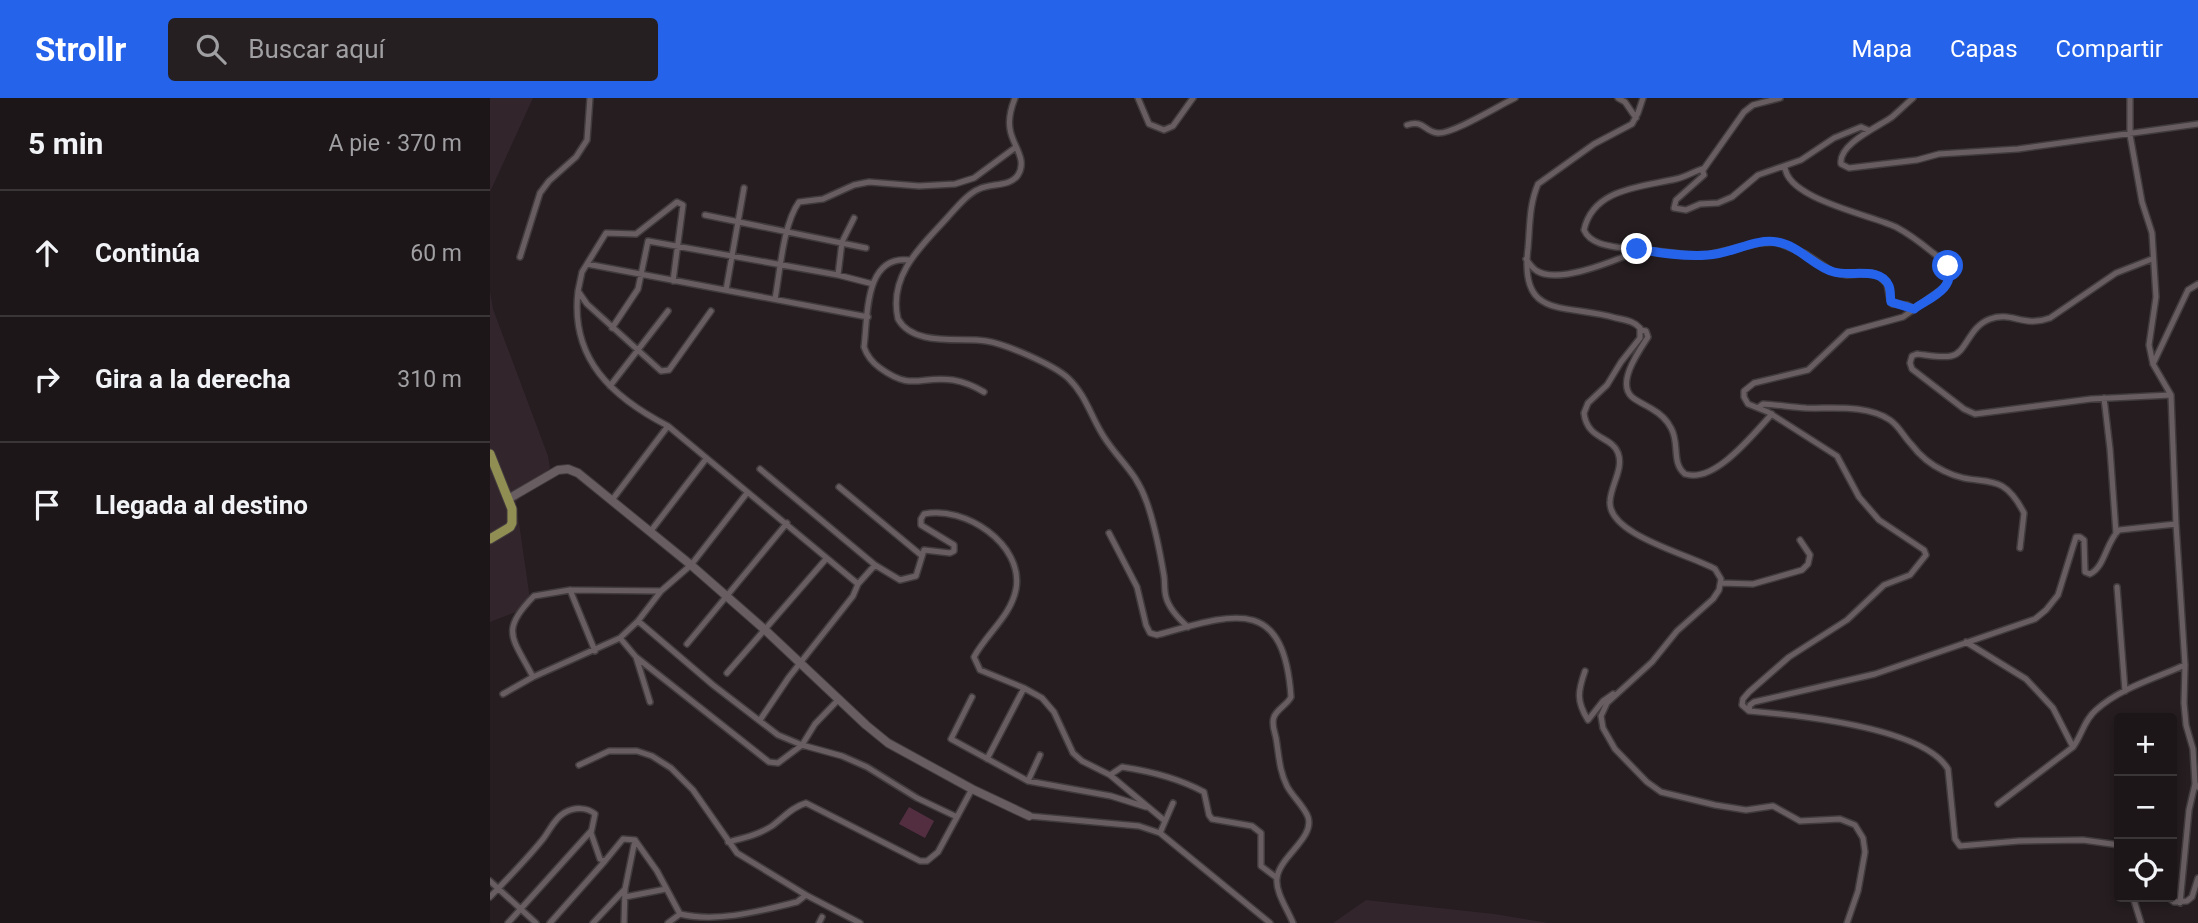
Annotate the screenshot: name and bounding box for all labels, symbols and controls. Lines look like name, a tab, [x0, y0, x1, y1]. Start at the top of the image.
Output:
search box	[168, 18, 658, 81]
text: Strollr	[35, 30, 126, 69]
icon: search	[192, 30, 230, 68]
text: Buscar aquí	[248, 34, 385, 64]
text: Mapa	[1851, 35, 1912, 63]
text: Capas	[1950, 35, 2018, 63]
text: Compartir	[2056, 35, 2163, 63]
text: 5 min	[28, 126, 103, 161]
text: A pie · 370 m	[329, 130, 462, 157]
route end	[1621, 233, 1652, 264]
icon: ahead	[28, 234, 66, 272]
text: Continúa	[95, 238, 200, 268]
text: 60 m	[410, 240, 462, 267]
route start	[1932, 250, 1963, 281]
icon: right	[28, 360, 66, 398]
text: Gira a la derecha	[95, 364, 291, 394]
text: 310 m	[397, 366, 462, 393]
icon: arrive	[28, 486, 66, 524]
text: Llegada al destino	[95, 490, 308, 520]
map controls	[2114, 713, 2177, 902]
button: +	[2114, 713, 2177, 776]
button: −	[2114, 776, 2177, 839]
button: locate	[2114, 839, 2177, 902]

